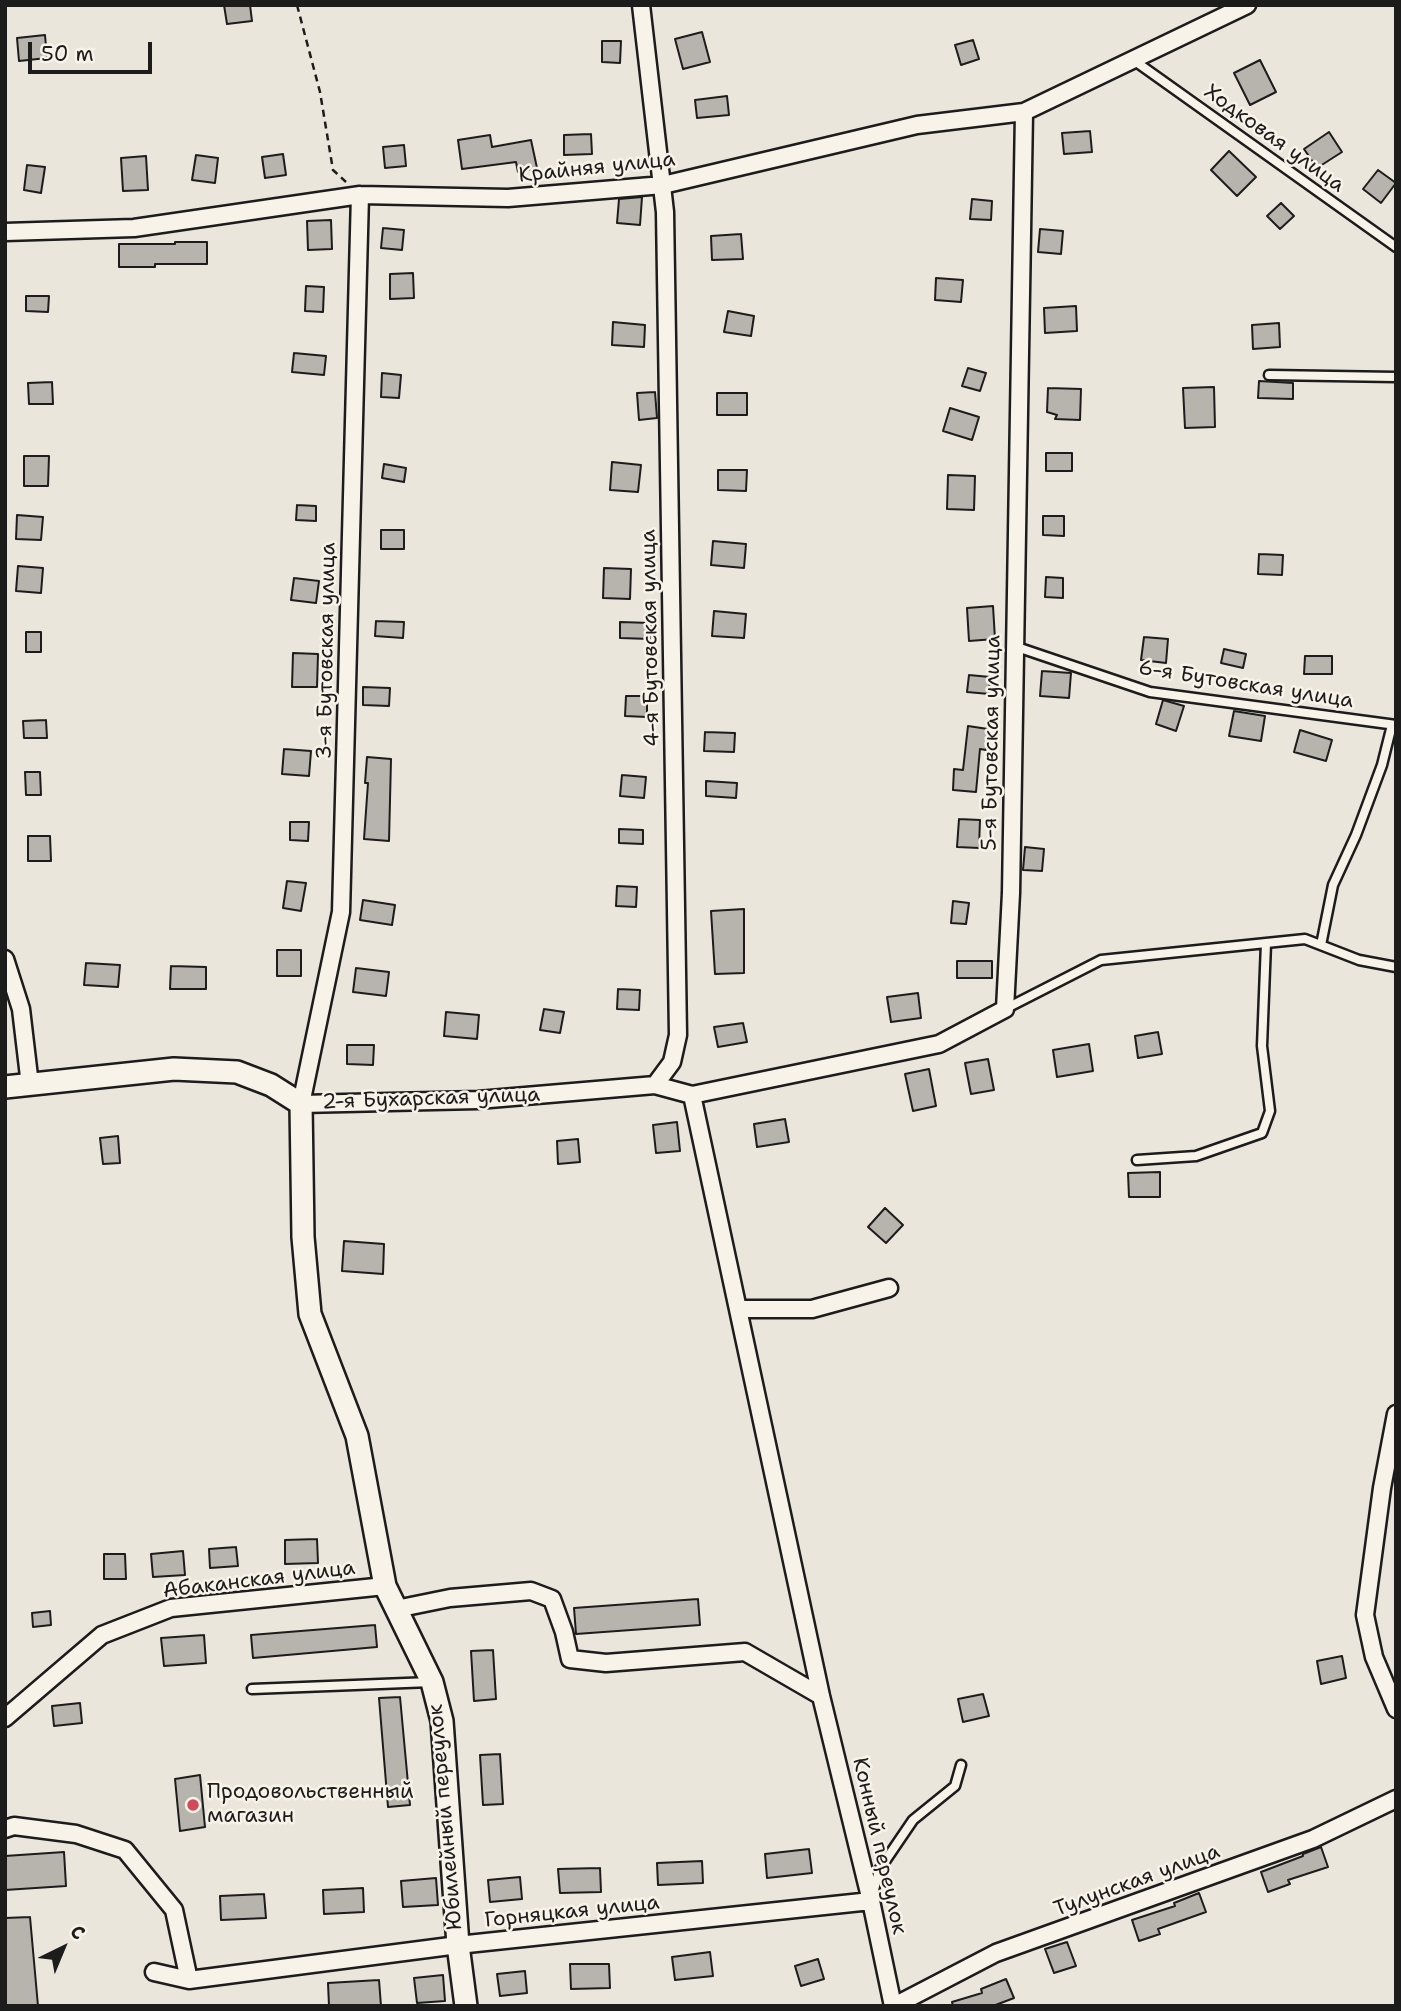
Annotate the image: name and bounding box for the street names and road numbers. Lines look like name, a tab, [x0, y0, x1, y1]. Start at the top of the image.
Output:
street label: Ходковая улица	[1199, 80, 1349, 198]
street label: Крайняя улица	[517, 147, 677, 189]
street label: 4-я Бутовская улица	[637, 529, 665, 747]
street label: 3-я Бутовская улица	[313, 542, 341, 760]
street label: 5-я Бутовская улица	[978, 635, 1006, 851]
street label: 6-я Бутовская улица	[1137, 656, 1355, 714]
street label: 2-я Бухарская улица	[322, 1083, 540, 1115]
street label: Абаканская улица	[161, 1556, 357, 1604]
street label: Юбилейный переулок	[424, 1703, 468, 1931]
street label: Конный переулок	[846, 1755, 912, 1937]
street label: Тулунская улица	[1051, 1839, 1223, 1923]
street label: Горняцкая улица	[483, 1890, 661, 1934]

